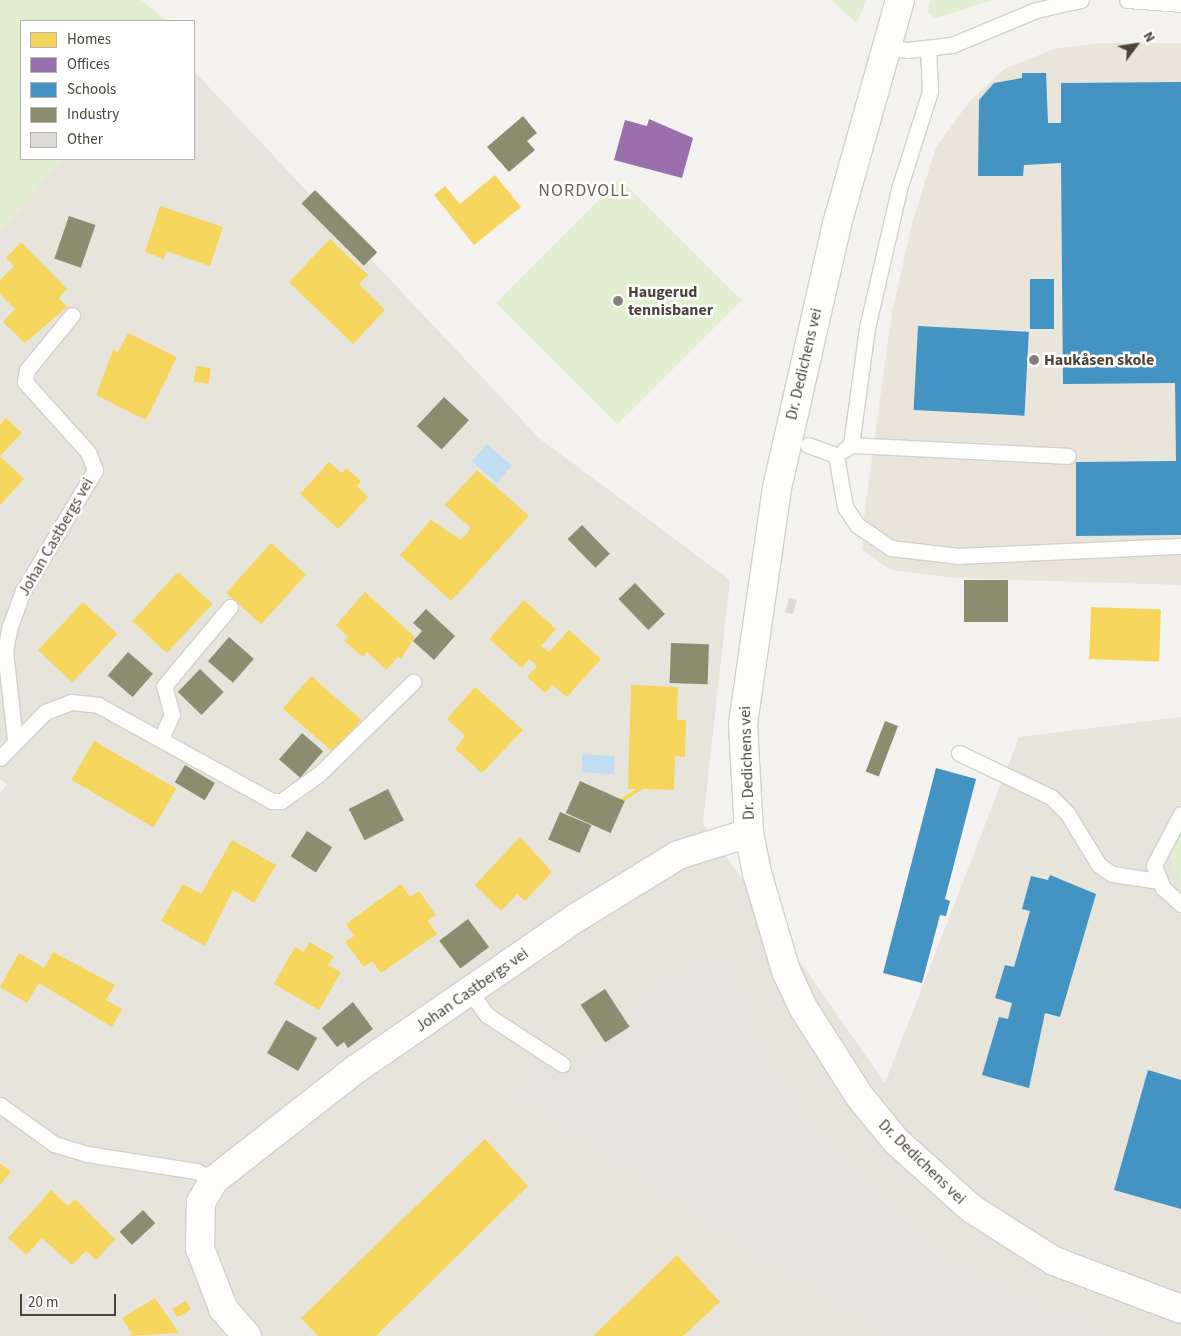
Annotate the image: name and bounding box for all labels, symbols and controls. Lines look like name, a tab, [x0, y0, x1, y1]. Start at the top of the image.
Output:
legend	[20, 20, 195, 160]
north arrow	[1111, 20, 1161, 70]
text: N	[1138, 28, 1160, 46]
text: Homes	[67, 29, 111, 50]
text: Offices	[67, 54, 110, 75]
text: Schools	[67, 79, 116, 100]
text: Industry	[67, 104, 119, 125]
text: Other	[67, 129, 103, 150]
district label: NORDVOLL	[537, 180, 631, 202]
place label: Haugerud tennisbaner	[628, 282, 713, 320]
marker: Haugerud tennisbaner	[612, 295, 624, 307]
street label: Dr. Dedichens vei	[782, 306, 826, 422]
place label: Haukåsen skole	[1044, 350, 1154, 370]
marker: Haukåsen skole	[1028, 354, 1040, 366]
street label: Johan Castbergs vei	[14, 474, 98, 600]
street label: Dr. Dedichens vei	[735, 706, 759, 820]
street label: Johan Castbergs vei	[412, 944, 532, 1036]
street label: Dr. Dedichens vei	[874, 1115, 970, 1209]
scale bar	[22, 1284, 119, 1316]
text: 20 m	[28, 1292, 58, 1313]

